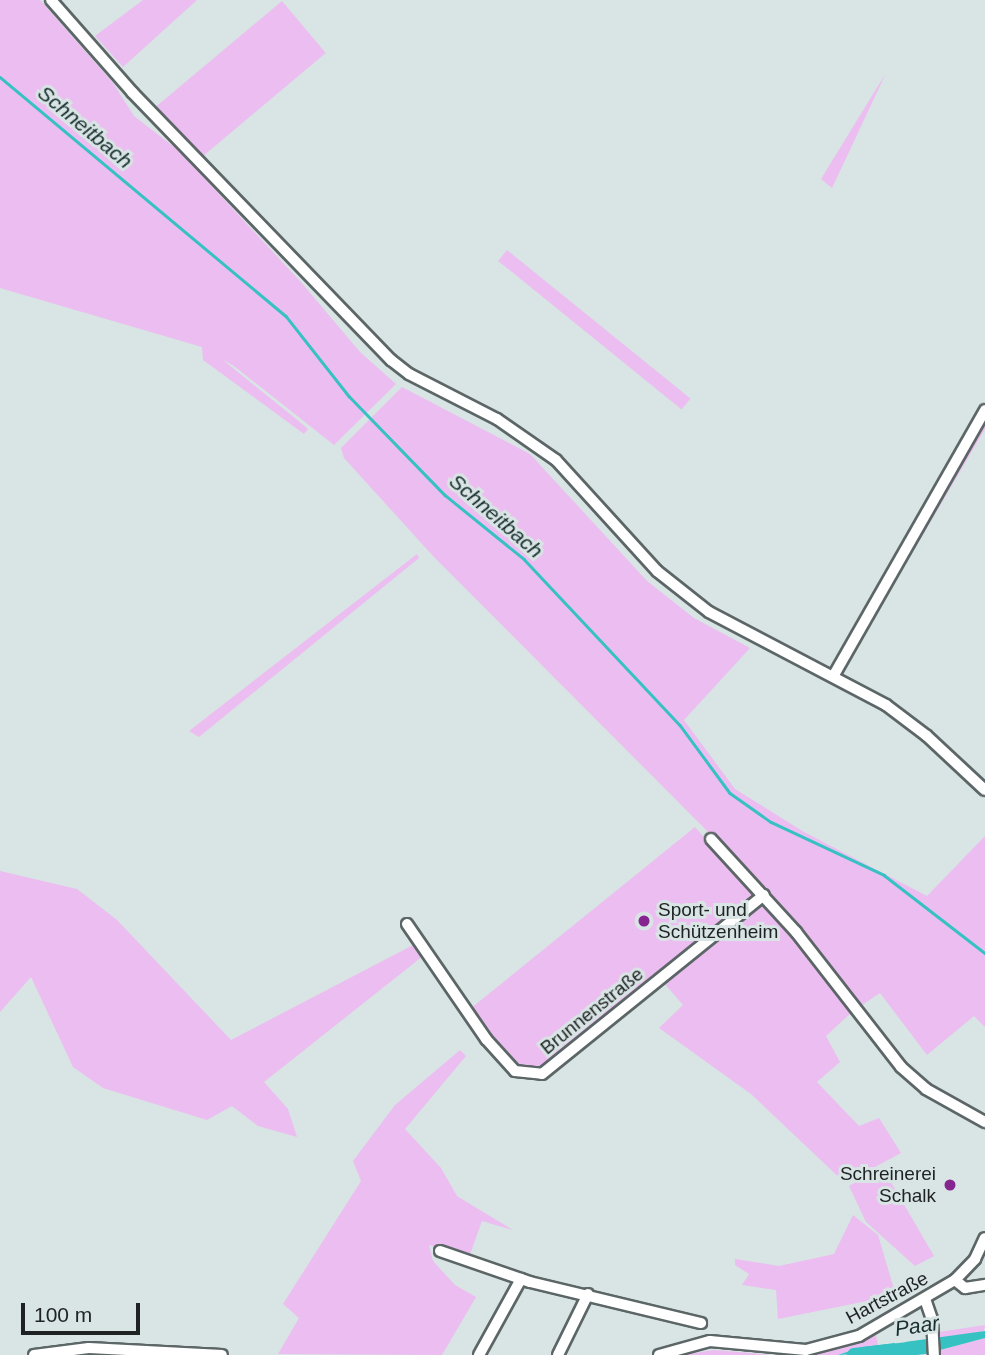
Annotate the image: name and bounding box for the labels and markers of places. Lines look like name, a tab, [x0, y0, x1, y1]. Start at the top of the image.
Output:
place label: Sport- und Schützenheim	[658, 899, 778, 943]
marker: Sport- und Schützenheim	[636, 913, 652, 929]
place label: Schreinerei Schalk	[840, 1163, 936, 1207]
marker: Schreinerei Schalk	[942, 1177, 958, 1193]

